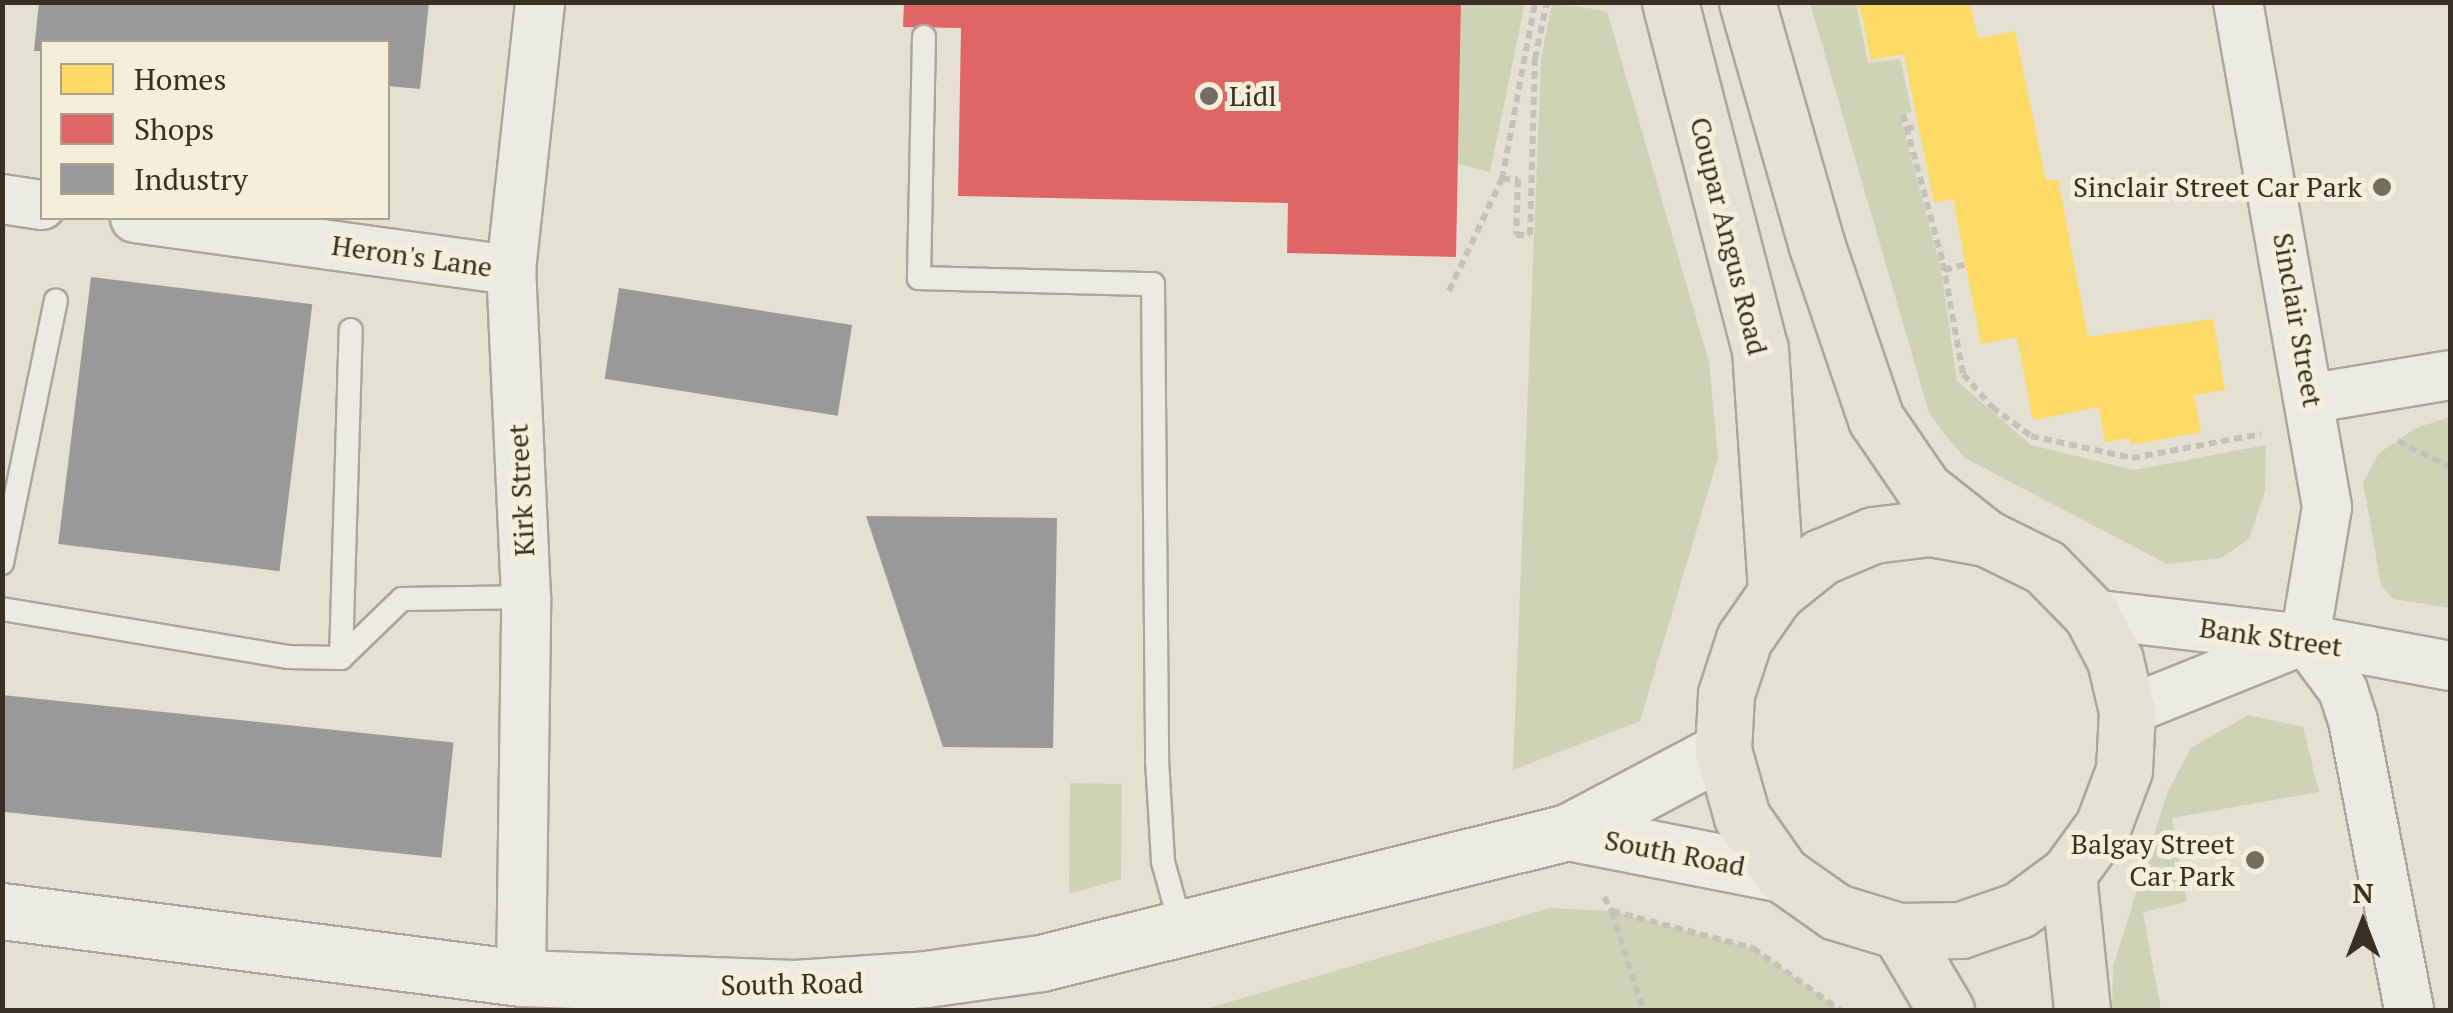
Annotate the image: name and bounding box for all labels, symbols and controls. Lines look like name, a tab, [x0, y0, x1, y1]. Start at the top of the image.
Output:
legend	[40, 40, 390, 220]
text: Homes	[134, 59, 226, 99]
place label: Lidl	[1229, 79, 1277, 113]
marker: Lidl	[1198, 85, 1220, 107]
text: Shops	[134, 109, 214, 149]
street label: Coupar Angus Road	[1683, 113, 1775, 359]
text: Industry	[134, 159, 248, 199]
place label: Sinclair Street Car Park	[2073, 170, 2362, 204]
marker: Sinclair Street Car Park	[2371, 176, 2393, 198]
street label: Heron's Lane	[330, 228, 494, 284]
street label: Sinclair Street	[2266, 230, 2330, 410]
street label: Kirk Street	[501, 423, 541, 557]
street label: Bank Street	[2197, 610, 2345, 664]
street label: South Road	[1602, 823, 1748, 883]
place label: Balgay Street Car Park	[2071, 827, 2235, 893]
marker: Balgay Street Car Park	[2244, 849, 2266, 871]
north arrow	[2313, 873, 2413, 973]
text: N	[2352, 874, 2374, 911]
street label: South Road	[720, 966, 864, 1002]

